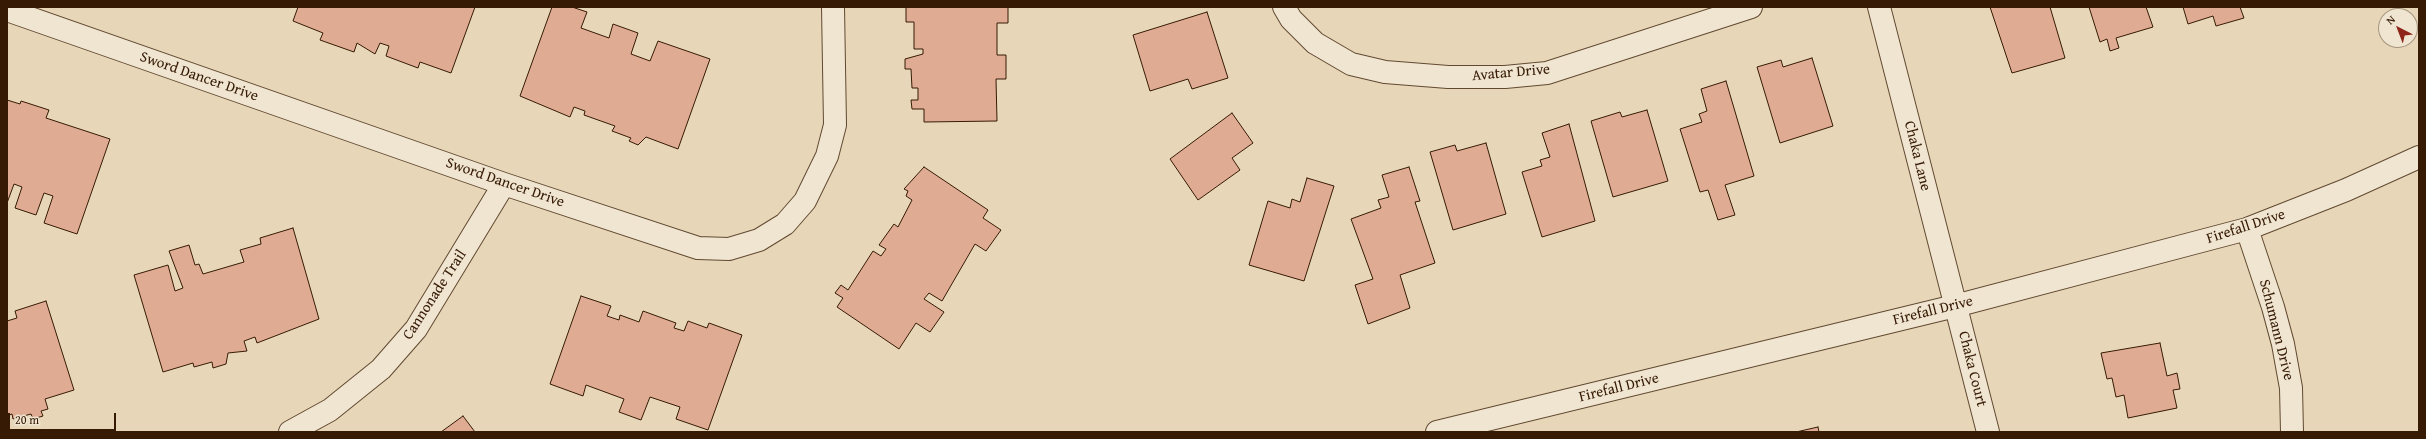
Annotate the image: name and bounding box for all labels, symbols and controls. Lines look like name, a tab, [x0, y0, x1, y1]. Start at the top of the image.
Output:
north arrow	[2378, 8, 2418, 48]
text: N	[2383, 11, 2399, 28]
street label: Sword Dancer Drive	[137, 48, 261, 106]
street label: Avatar Drive	[1471, 61, 1551, 85]
street label: Chaka Lane	[1900, 119, 1934, 193]
street label: Sword Dancer Drive	[443, 154, 567, 212]
street label: Firefall Drive	[2204, 206, 2288, 248]
street label: Cannonade Trail	[399, 247, 471, 343]
street label: Schumann Drive	[2255, 278, 2297, 382]
street label: Firefall Drive	[1891, 292, 1975, 330]
street label: Chaka Court	[1954, 329, 1990, 409]
street label: Firefall Drive	[1577, 369, 1661, 407]
scale bar	[10, 405, 118, 431]
text: 20 m	[15, 411, 39, 428]

